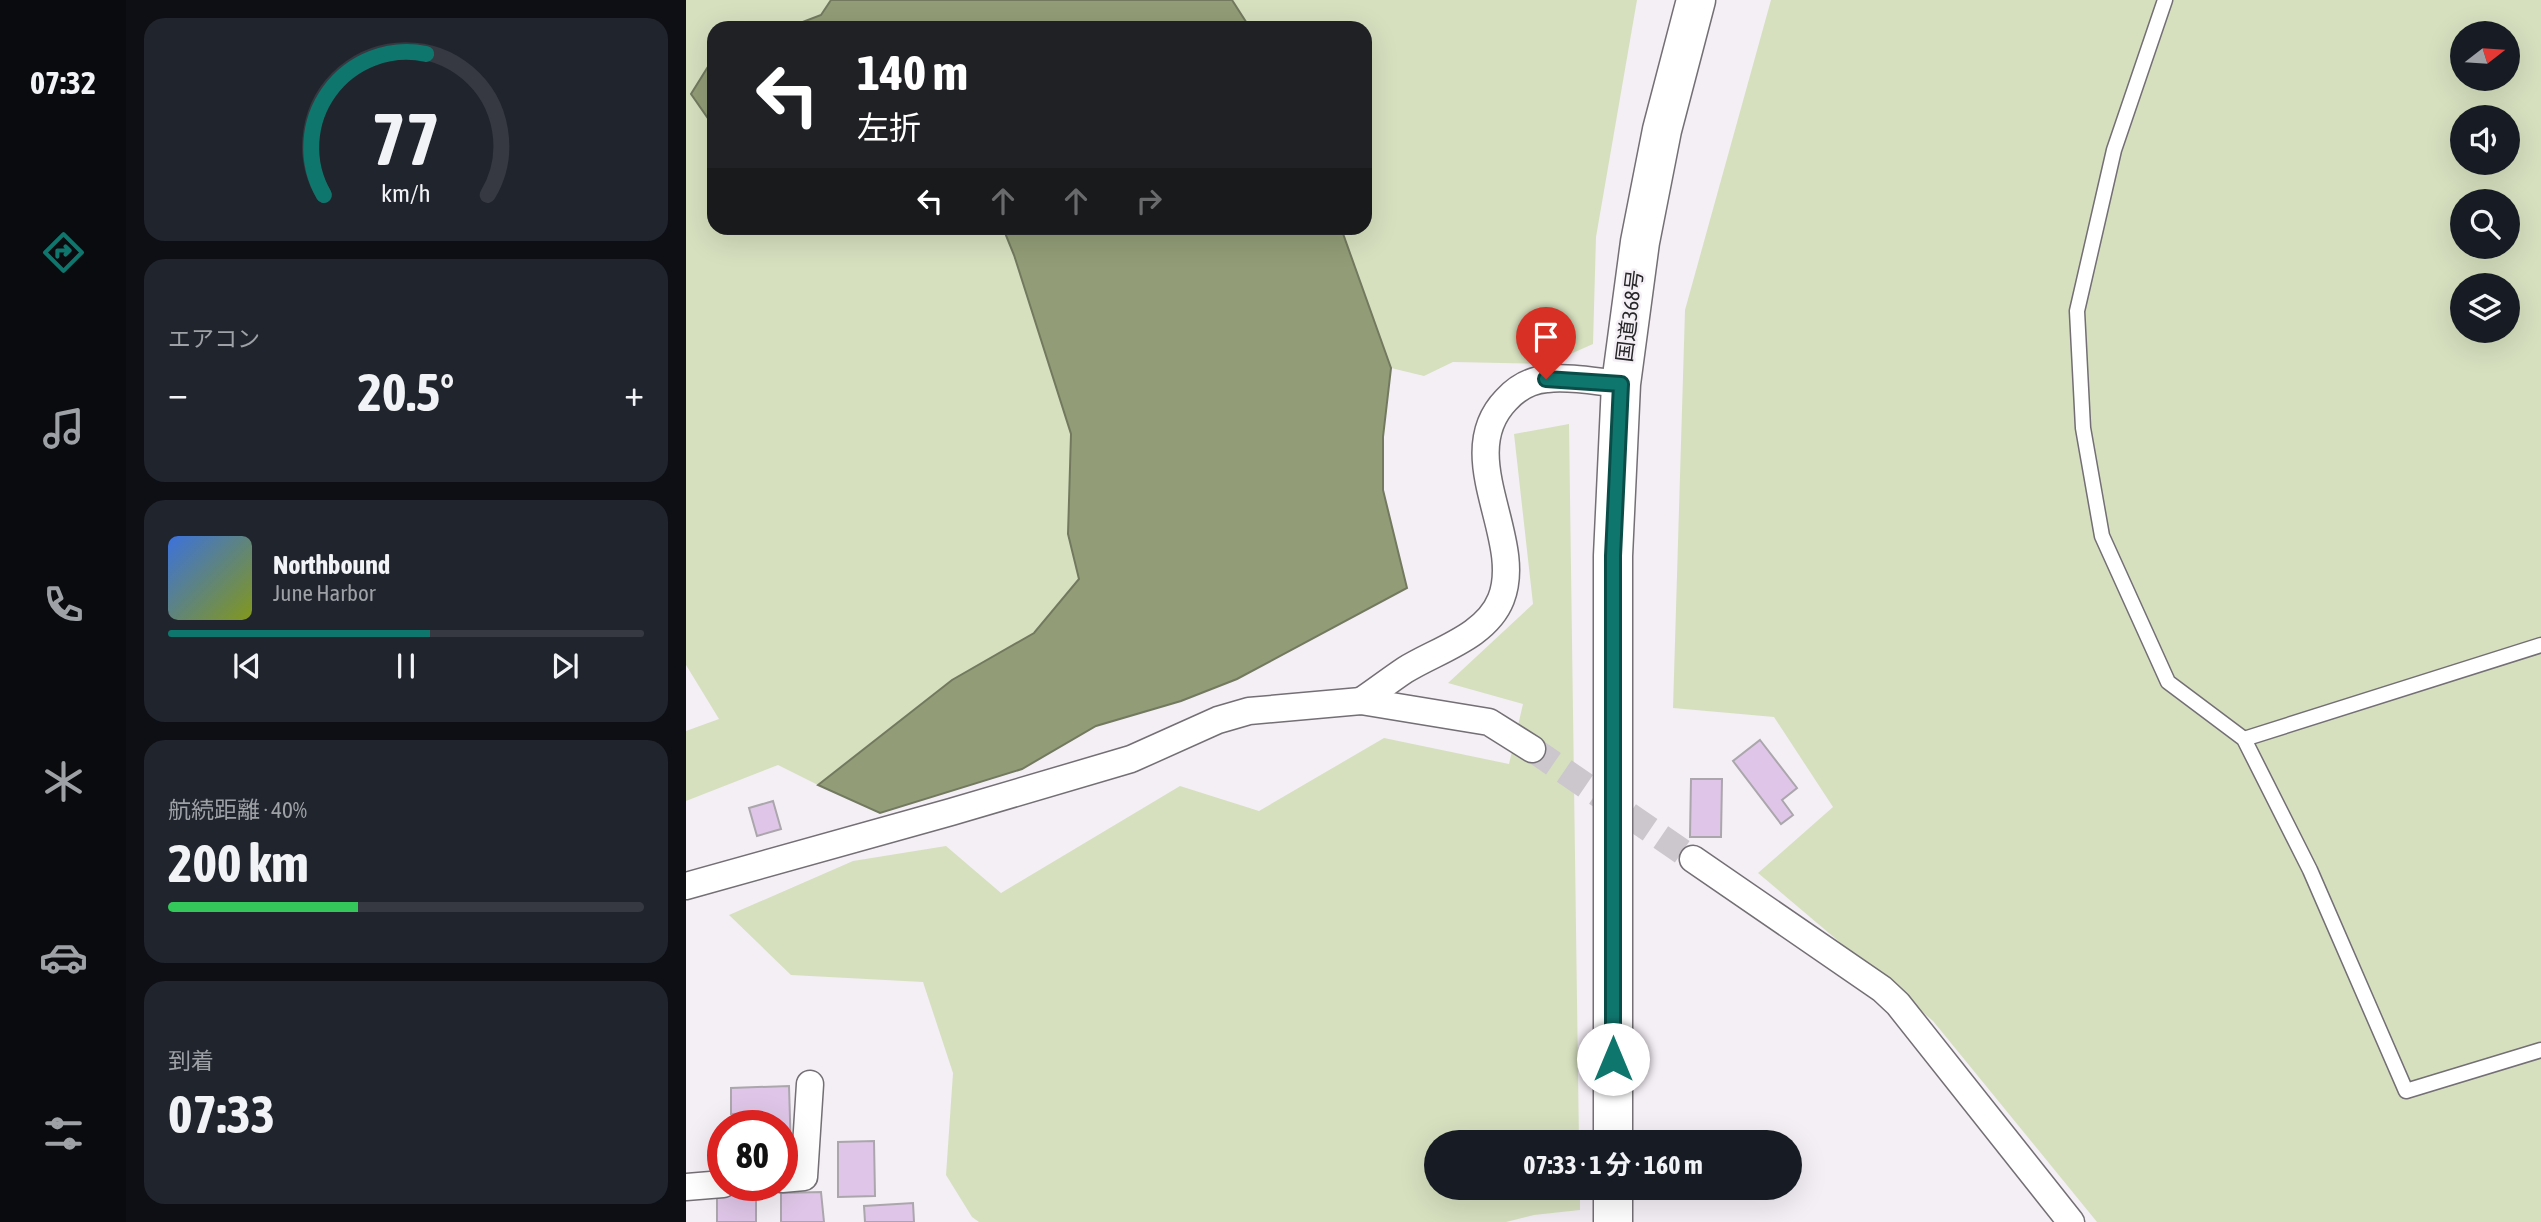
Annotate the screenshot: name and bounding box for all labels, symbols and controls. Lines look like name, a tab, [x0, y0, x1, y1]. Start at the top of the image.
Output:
north arrow	[2450, 21, 2520, 91]
map controls	[2450, 21, 2520, 343]
text: 140 m	[857, 44, 968, 100]
icon: left	[742, 49, 833, 140]
text: 07:32	[30, 64, 96, 101]
text: 77	[372, 98, 440, 181]
button: sound	[2450, 105, 2520, 175]
text: 左折	[857, 109, 921, 146]
text: km/h	[381, 179, 431, 207]
icon: left	[911, 182, 949, 220]
icon: ahead	[984, 182, 1022, 220]
icon: ahead	[1057, 182, 1095, 220]
icon: right	[1130, 182, 1168, 220]
button: search	[2450, 189, 2520, 259]
icon: directions	[39, 228, 88, 277]
street label: 国道368号	[1611, 268, 1647, 363]
button: layers	[2450, 273, 2520, 343]
pin	[1516, 307, 1576, 379]
icon: arrive	[1527, 318, 1565, 356]
text: エアコン	[168, 326, 260, 352]
text: 20.5°	[358, 362, 454, 422]
text: −	[168, 371, 188, 414]
text: +	[624, 371, 644, 414]
icon: music	[39, 404, 88, 453]
text: Northbound	[273, 550, 390, 580]
icon: phone	[39, 580, 88, 629]
text: June Harbor	[273, 580, 376, 606]
icon: previous	[228, 647, 266, 685]
icon: pause	[387, 647, 425, 685]
icon: next	[546, 647, 584, 685]
icon: climate	[39, 757, 88, 806]
text: 航続距離 · 40%	[168, 797, 307, 823]
text: 200 km	[168, 833, 309, 893]
icon: car	[39, 933, 88, 982]
position arrow	[1576, 1022, 1650, 1096]
text: 到着	[168, 1048, 214, 1074]
text: 07:33	[168, 1084, 275, 1144]
icon: filters	[39, 1109, 88, 1158]
speed limit sign: 80	[707, 1110, 798, 1201]
text: 07:33 · 1 分 · 160 m	[1523, 1150, 1703, 1180]

